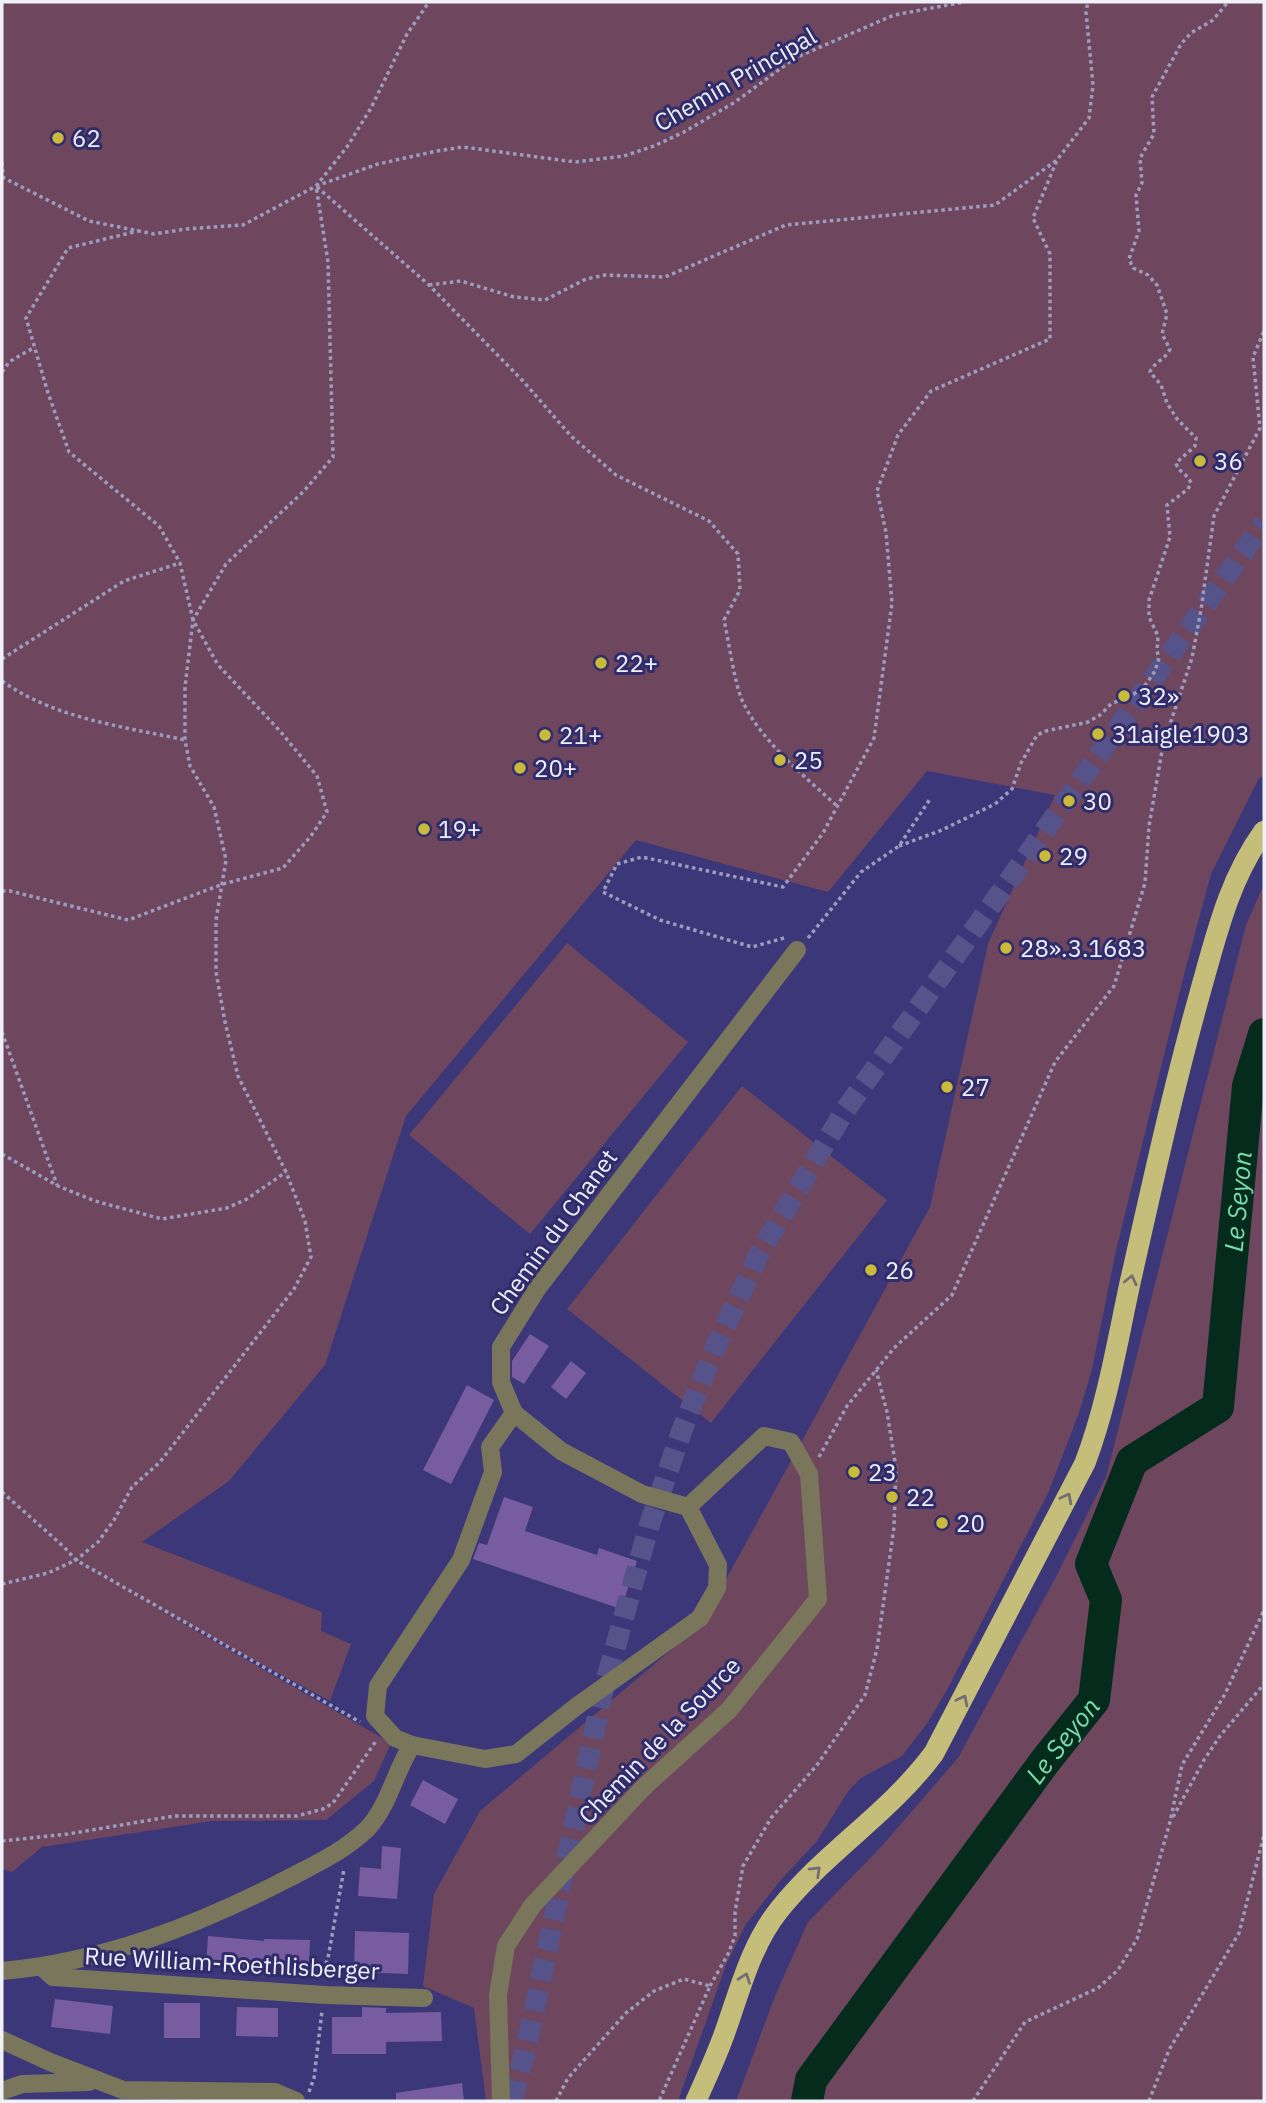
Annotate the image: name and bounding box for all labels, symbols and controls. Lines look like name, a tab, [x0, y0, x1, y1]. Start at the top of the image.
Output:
street label: Chemin Principal	[648, 20, 822, 138]
place label: 62	[72, 122, 101, 154]
marker: 62	[50, 130, 66, 146]
place label: 36	[1214, 445, 1243, 477]
marker: 36	[1192, 453, 1208, 469]
place label: 22+	[615, 647, 658, 679]
marker: 22+	[593, 655, 609, 671]
place label: 32»	[1138, 680, 1179, 712]
marker: 32»	[1116, 688, 1132, 704]
place label: 31aigle1903	[1112, 718, 1250, 750]
place label: 21+	[559, 719, 602, 751]
marker: 31aigle1903	[1090, 726, 1106, 742]
marker: 21+	[537, 727, 553, 743]
place label: 25	[794, 744, 823, 776]
place label: 20+	[534, 752, 577, 784]
marker: 25	[772, 752, 788, 768]
marker: 20+	[512, 760, 528, 776]
place label: 30	[1083, 785, 1112, 817]
marker: 30	[1061, 793, 1077, 809]
place label: 19+	[438, 813, 481, 845]
marker: 19+	[416, 821, 432, 837]
place label: 29	[1059, 840, 1088, 872]
marker: 29	[1037, 848, 1053, 864]
place label: 28».3.1683	[1020, 932, 1146, 964]
marker: 28».3.1683	[998, 940, 1014, 956]
place label: 27	[961, 1071, 990, 1103]
marker: 27	[939, 1079, 955, 1095]
street label: Chemin du Chanet	[482, 1143, 624, 1321]
water label: Le Seyon	[1216, 1149, 1259, 1253]
place label: 26	[885, 1254, 914, 1286]
marker: 26	[863, 1262, 879, 1278]
one-way arrow	[1123, 1274, 1137, 1286]
place label: 23	[868, 1456, 897, 1488]
marker: 23	[846, 1464, 862, 1480]
place label: 22	[906, 1481, 935, 1513]
marker: 22	[884, 1489, 900, 1505]
one-way arrow	[1059, 1492, 1072, 1505]
place label: 20	[956, 1507, 985, 1539]
marker: 20	[934, 1515, 950, 1531]
street label: Chemin de la Source	[571, 1650, 747, 1830]
water label: Le Seyon	[1017, 1690, 1107, 1790]
one-way arrow	[955, 1695, 968, 1707]
one-way arrow	[808, 1867, 821, 1880]
street label: Rue William-Roethlisberger	[84, 1939, 380, 1987]
one-way arrow	[737, 1972, 751, 1984]

